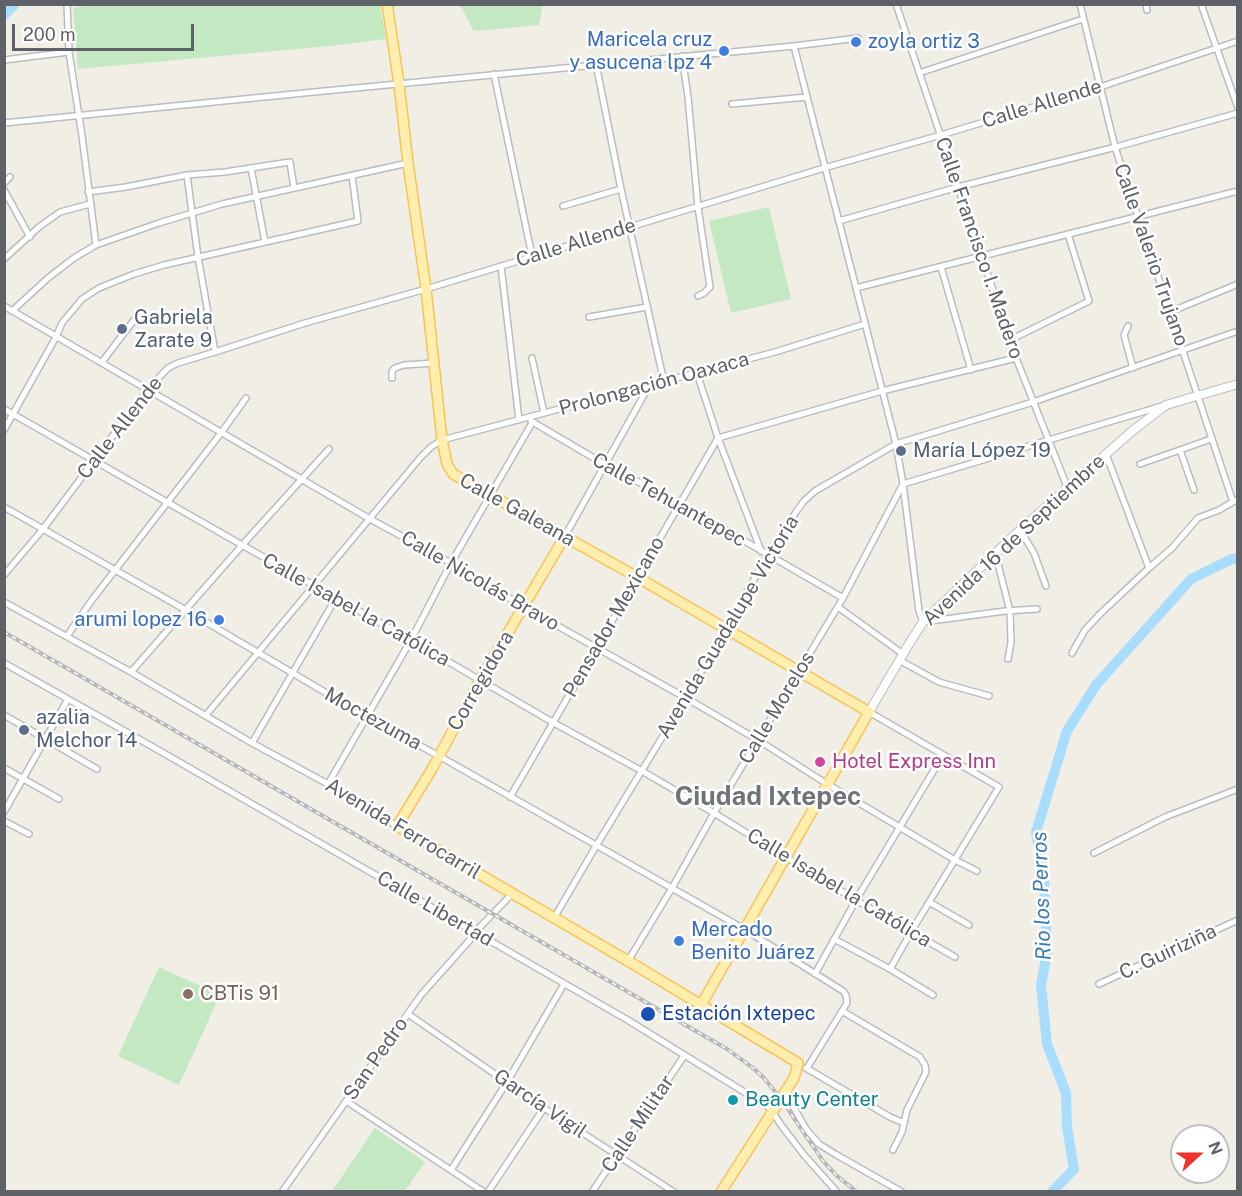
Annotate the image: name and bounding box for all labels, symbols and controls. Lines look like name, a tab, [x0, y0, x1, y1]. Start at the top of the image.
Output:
scale bar	[15, 12, 196, 50]
text: 200 m	[23, 24, 76, 45]
place label: Maricela cruz y asucena lpz 4	[570, 28, 712, 75]
place label: zoyla ortiz 3	[868, 30, 980, 54]
marker: zoyla ortiz 3	[849, 35, 863, 49]
marker: Maricela cruz y asucena lpz 4	[717, 44, 731, 58]
street label: Calle Allende	[979, 74, 1105, 134]
street label: Calle Francisco I. Madero	[930, 134, 1028, 362]
street label: Calle Valerio Trujano	[1108, 161, 1194, 349]
street label: Calle Allende	[513, 213, 639, 273]
place label: Gabriela Zarate 9	[134, 306, 213, 353]
marker: Gabriela Zarate 9	[115, 322, 129, 336]
street label: Prolongación Oaxaca	[556, 347, 752, 421]
street label: Calle Allende	[72, 372, 168, 484]
place label: María López 19	[913, 439, 1051, 463]
marker: María López 19	[894, 444, 908, 458]
street label: Calle Tehuantepec	[588, 448, 750, 552]
street label: Avenida 16 de Septiembre	[918, 449, 1110, 631]
street label: Calle Galeana	[455, 468, 579, 552]
street label: Avenida Guadalupe Victoria	[652, 511, 804, 743]
street label: Calle Nicolás Bravo	[396, 526, 564, 636]
street label: Pensador Mexicano	[558, 532, 670, 702]
street label: Calle Isabel la Católica	[258, 548, 454, 672]
place label: arumi lopez 16	[74, 608, 207, 632]
marker: arumi lopez 16	[212, 613, 226, 627]
street label: Corregidora	[443, 627, 519, 735]
street label: Calle Morelos	[734, 647, 820, 769]
street label: Moctezuma	[320, 682, 426, 756]
place label: azalia Melchor 14	[36, 706, 137, 753]
marker: azalia Melchor 14	[17, 723, 31, 737]
place label: Hotel Express Inn	[832, 750, 996, 774]
marker: Hotel Express Inn	[813, 755, 827, 769]
street label: Avenida Ferrocarril	[321, 773, 485, 885]
district label: Ciudad Ixtepec	[675, 781, 861, 813]
street label: Calle Isabel la Católica	[742, 823, 936, 953]
water label: Rio los Perros	[1027, 831, 1057, 961]
street label: Calle Libertad	[373, 866, 497, 952]
place label: Mercado Benito Juárez	[691, 918, 815, 965]
street label: C. Guiriziña	[1116, 919, 1220, 985]
marker: Mercado Benito Juárez	[672, 934, 686, 948]
place label: CBTis 91	[200, 982, 279, 1006]
marker: CBTis 91	[181, 987, 195, 1001]
place label: Estación Ixtepec	[662, 1002, 816, 1026]
marker: Estación Ixtepec	[639, 1005, 657, 1023]
street label: San Pedro	[339, 1013, 413, 1105]
street label: García Vigil	[489, 1064, 591, 1144]
street label: Calle Militar	[597, 1071, 679, 1177]
place label: Beauty Center	[745, 1088, 879, 1112]
marker: Beauty Center	[726, 1093, 740, 1107]
north arrow	[1170, 1124, 1230, 1184]
text: N	[1204, 1139, 1227, 1157]

